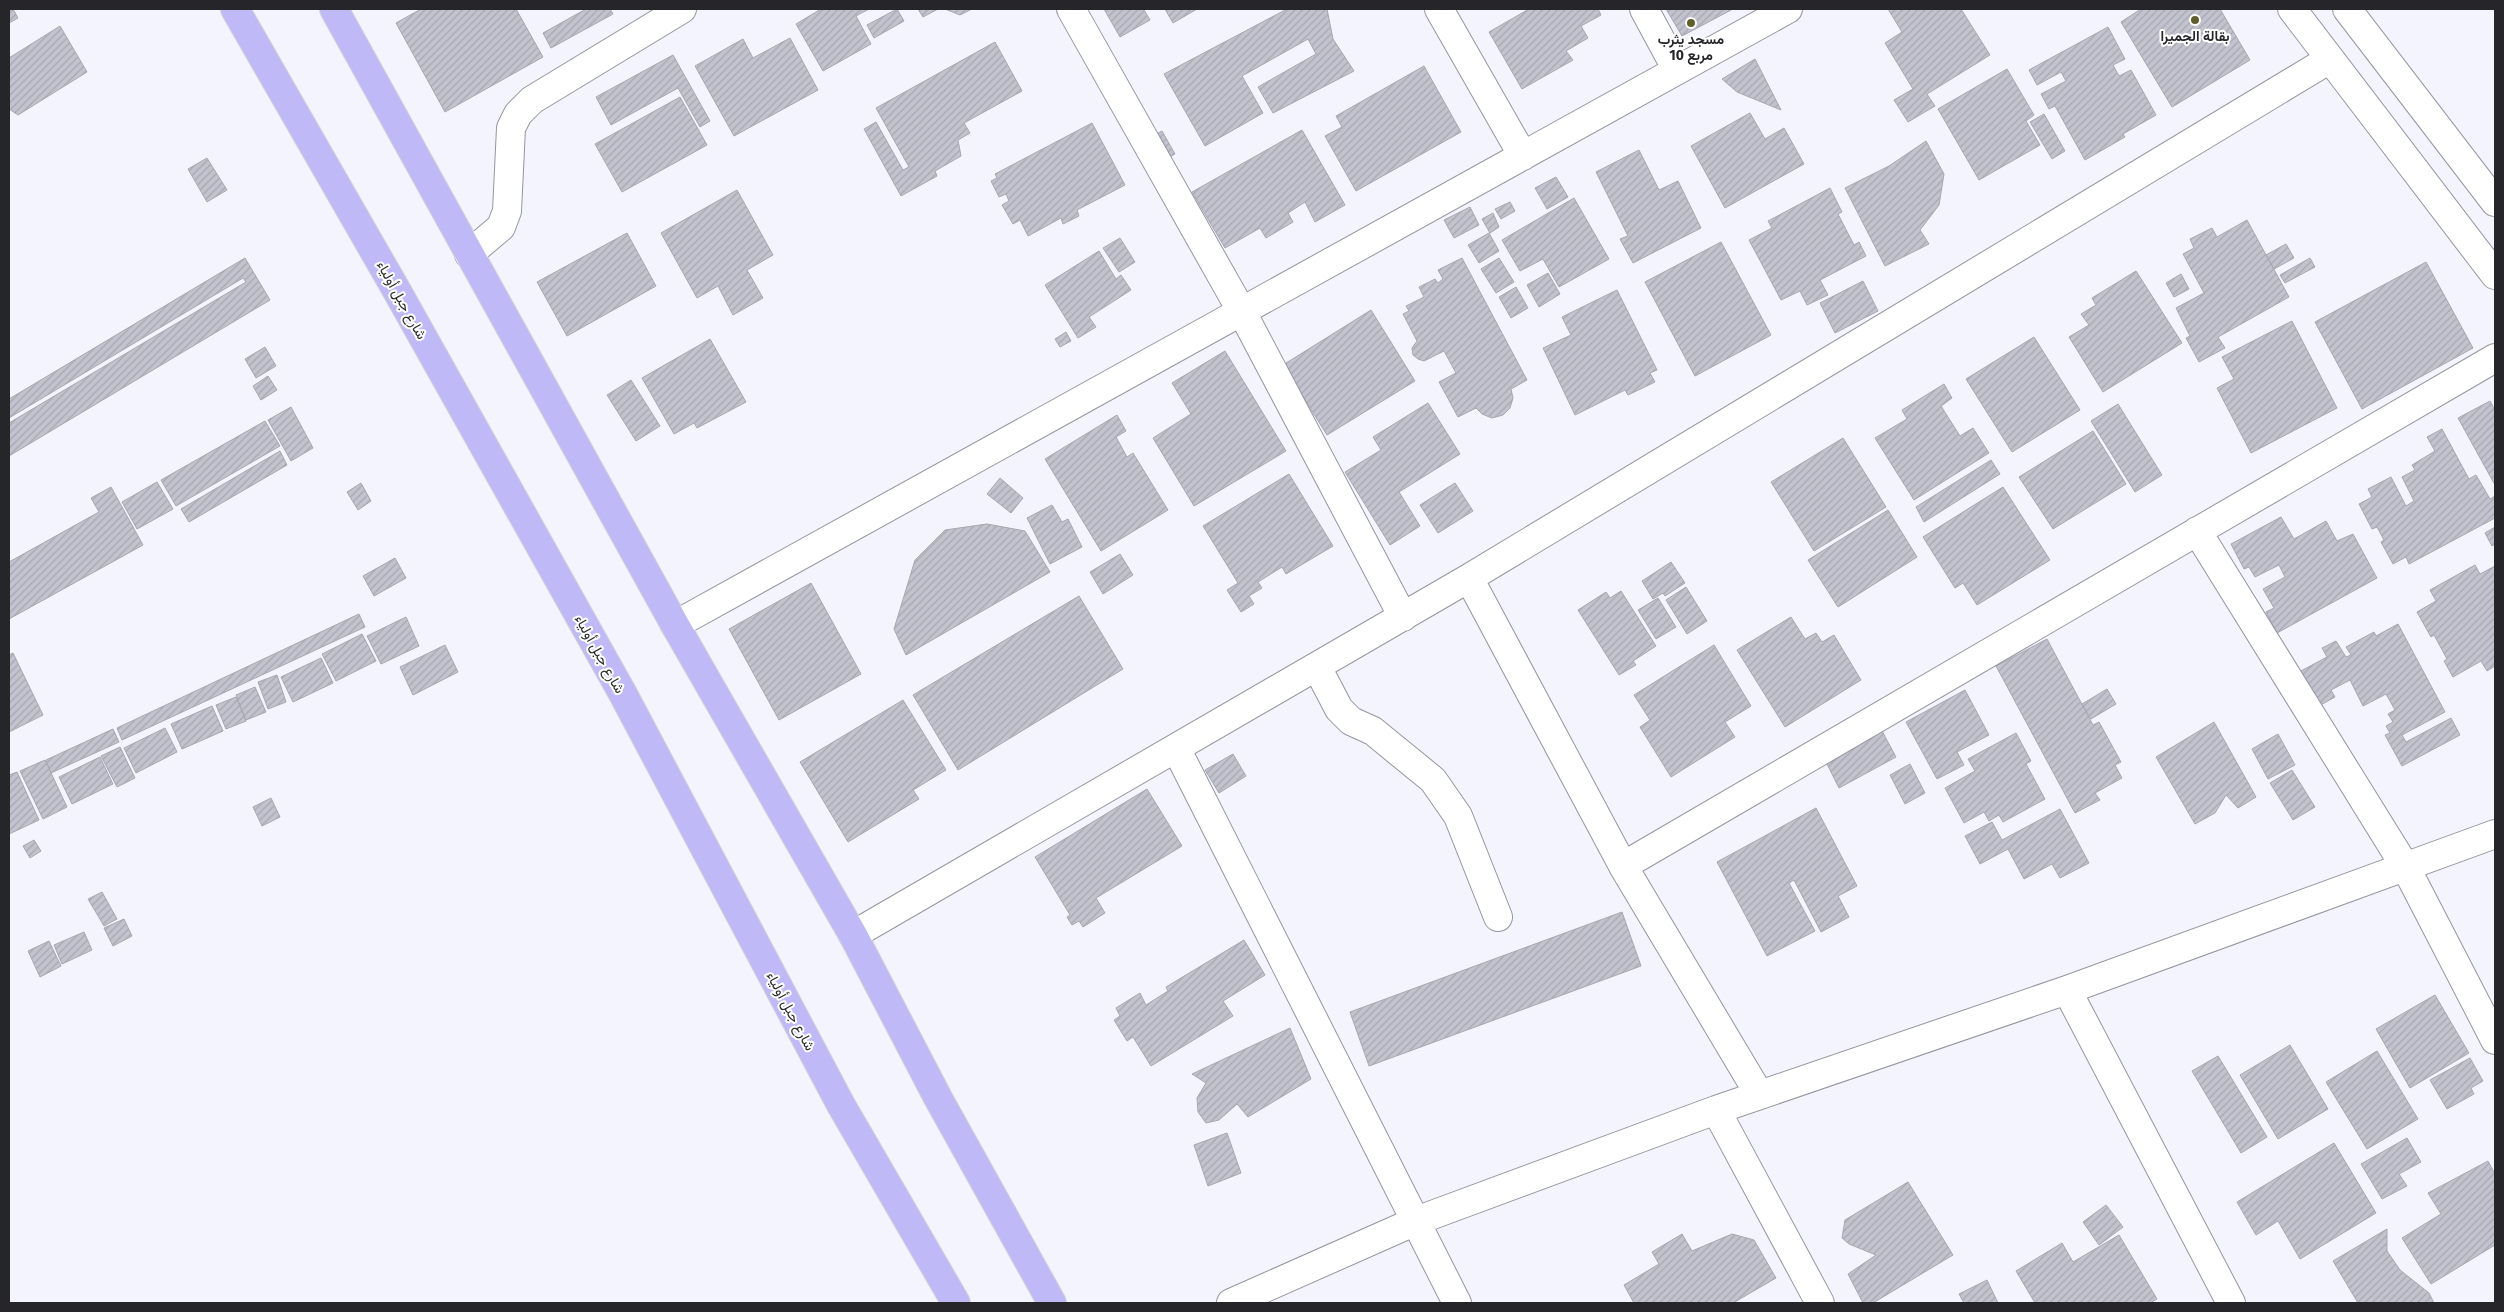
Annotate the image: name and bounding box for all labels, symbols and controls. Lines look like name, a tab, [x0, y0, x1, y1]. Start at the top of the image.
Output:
marker: بقالة الجميرا	[2189, 14, 2201, 26]
marker: مسجد يثرب مربع 10	[1685, 17, 1697, 29]
place label: بقالة الجميرا	[2160, 28, 2230, 45]
place label: مسجد يثرب مربع 10	[1658, 31, 1725, 65]
street label: شارع جبل أولياء	[371, 258, 430, 343]
street label: شارع جبل أولياء	[569, 612, 628, 697]
street label: شارع جبل أولياء	[761, 969, 819, 1055]

